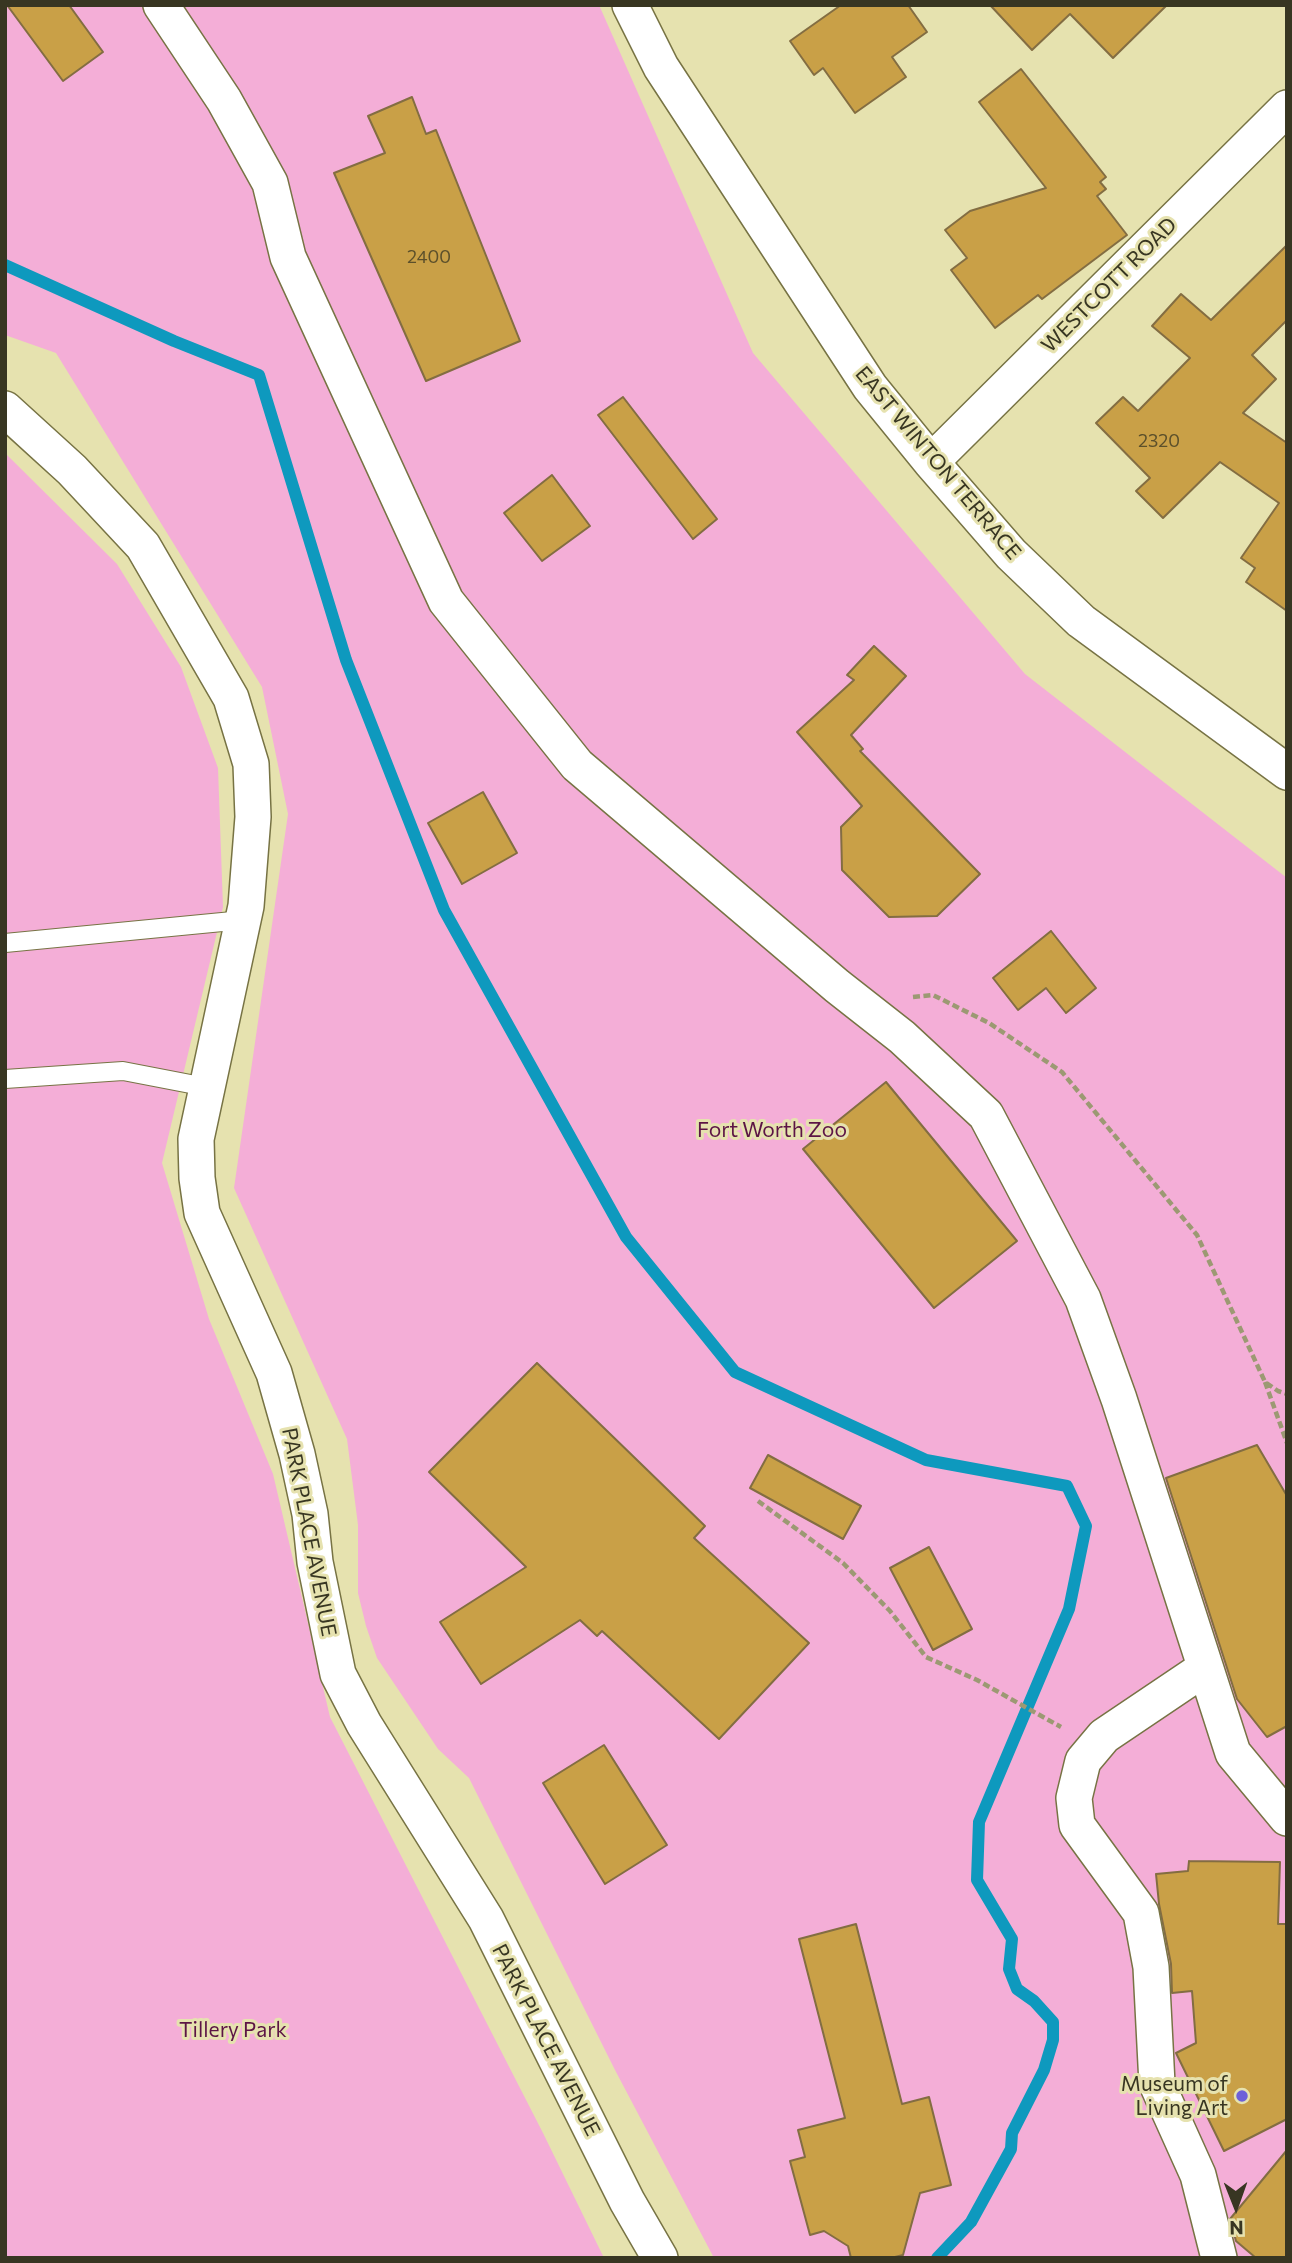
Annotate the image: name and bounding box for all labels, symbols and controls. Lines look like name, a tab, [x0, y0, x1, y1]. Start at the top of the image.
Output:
street label: WESTCOTT ROAD	[1036, 212, 1182, 358]
house number: 2400	[407, 246, 451, 268]
street label: EAST WINTON TERRACE	[850, 361, 1026, 565]
house number: 2320	[1138, 430, 1180, 452]
park label: Fort Worth Zoo	[697, 1117, 847, 1143]
street label: PARK PLACE AVENUE	[276, 1425, 342, 1639]
street label: PARK PLACE AVENUE	[487, 1940, 605, 2140]
park label: Tillery Park	[179, 2017, 287, 2043]
place label: Museum of Living Art	[1121, 2071, 1228, 2121]
marker: Museum of Living Art	[1234, 2088, 1250, 2104]
north arrow	[1201, 2172, 1271, 2242]
text: N	[1229, 2217, 1244, 2240]

